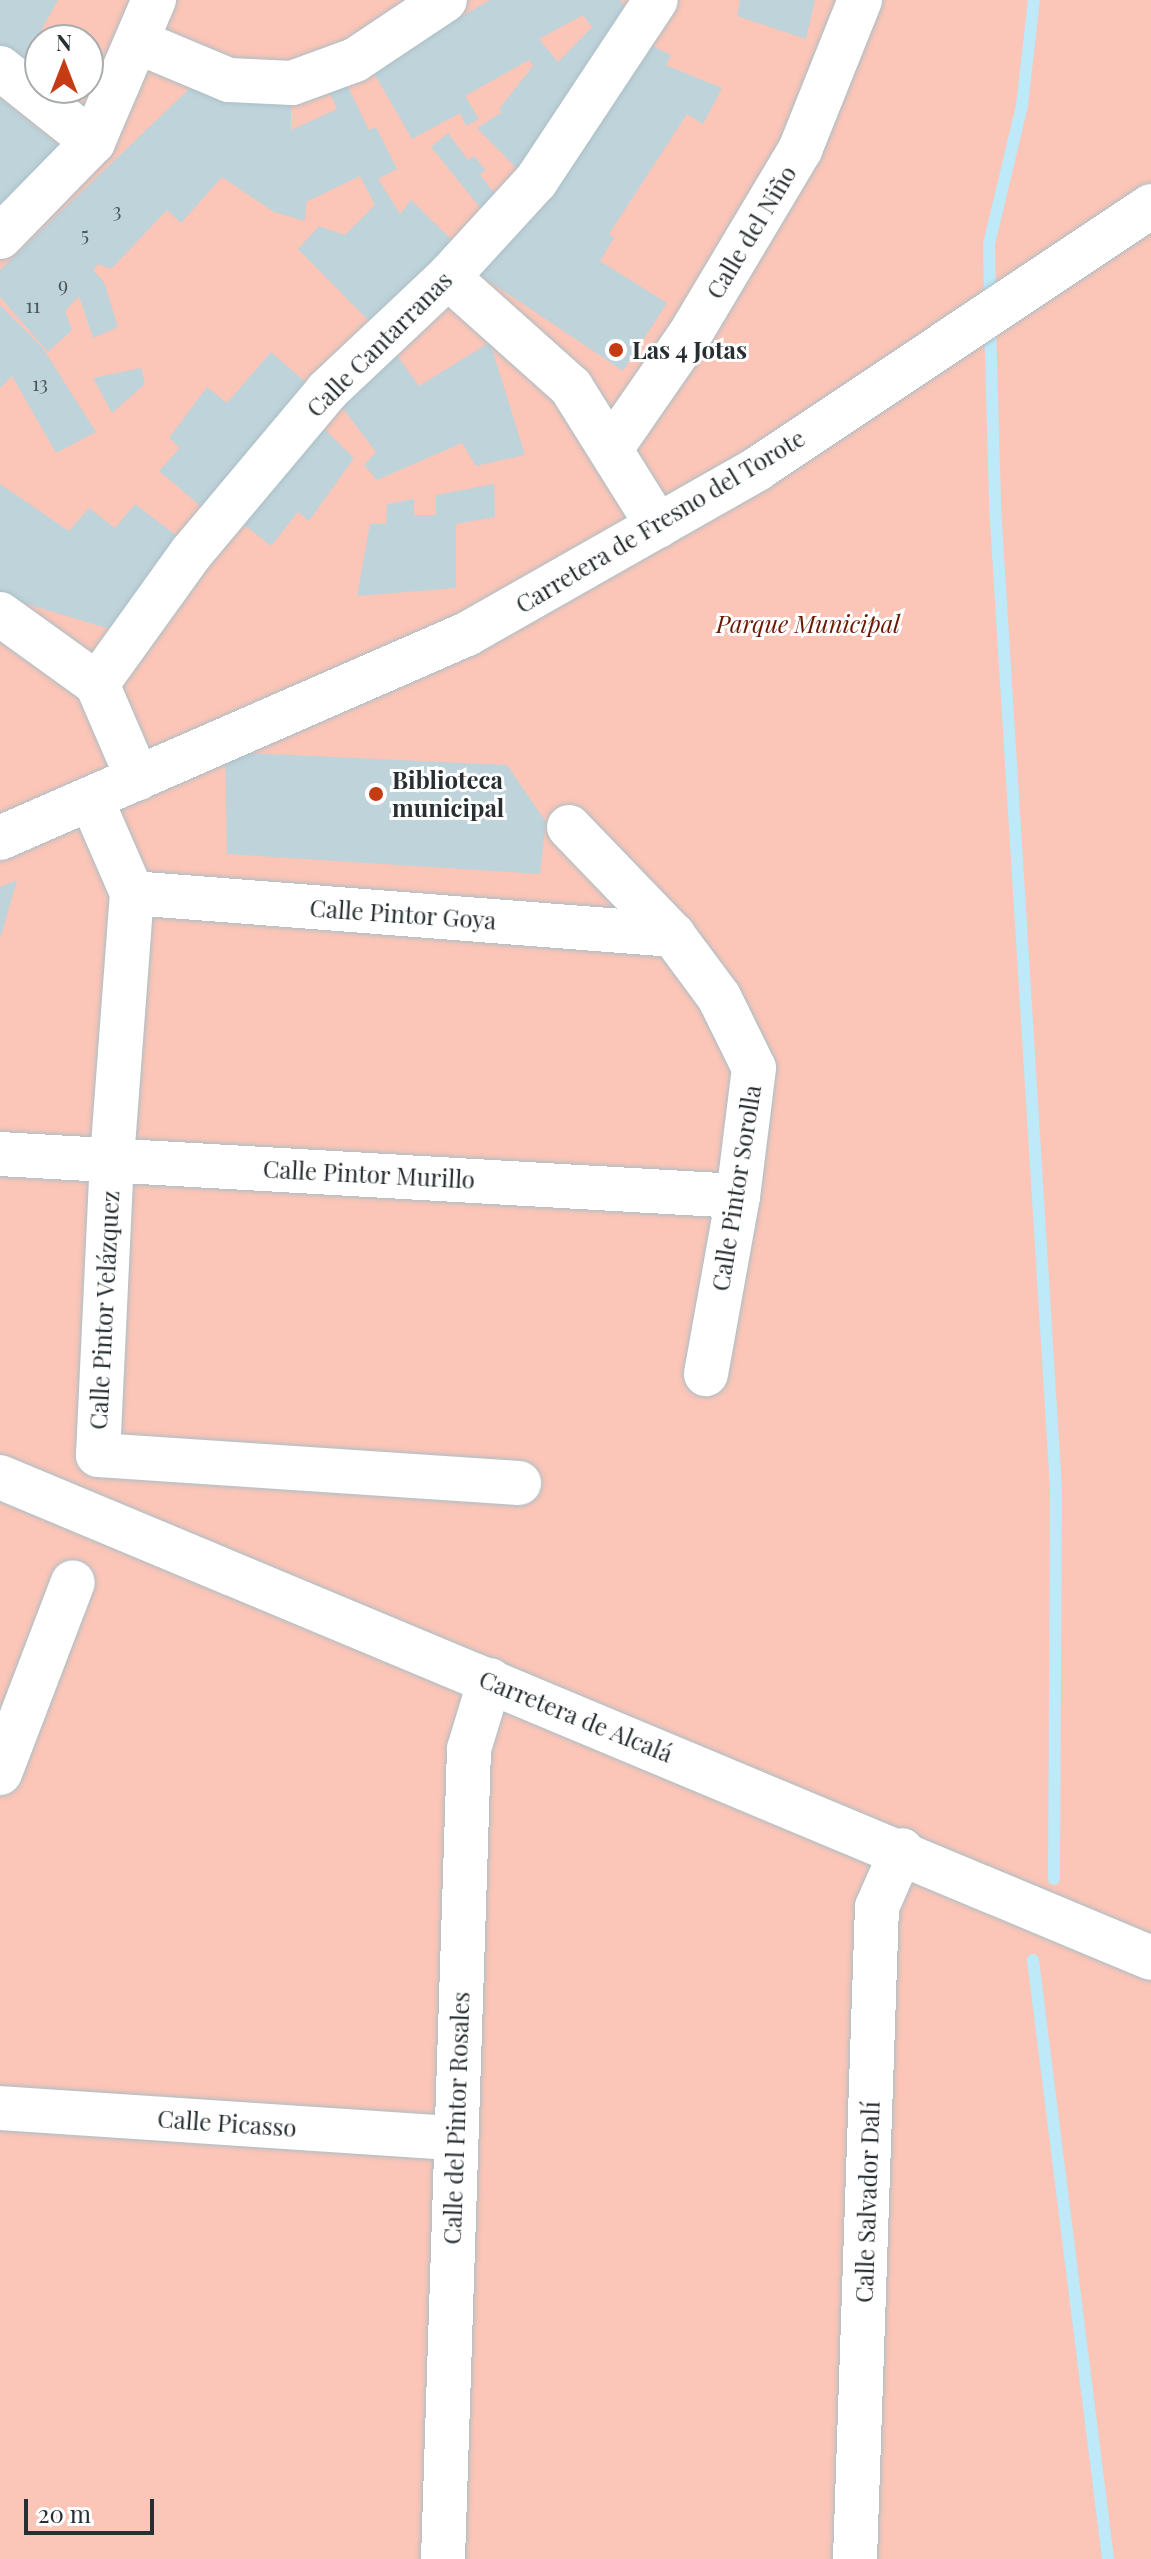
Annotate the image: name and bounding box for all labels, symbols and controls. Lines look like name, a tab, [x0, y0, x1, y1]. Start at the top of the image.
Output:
north arrow	[24, 24, 104, 104]
text: N	[56, 27, 72, 57]
street label: Calle del Niño	[700, 160, 802, 304]
house number: 3	[112, 197, 122, 221]
house number: 5	[81, 221, 89, 245]
street label: Calle Cantarranas	[300, 265, 458, 423]
house number: 9	[58, 271, 68, 295]
house number: 11	[26, 292, 40, 316]
place label: Las 4 Jotas	[632, 336, 748, 364]
marker: Las 4 Jotas	[607, 341, 625, 359]
house number: 13	[32, 370, 48, 394]
street label: Carretera de Fresno del Torote	[510, 423, 810, 619]
park label: Parque Municipal	[716, 610, 900, 638]
place label: Biblioteca municipal	[392, 766, 504, 822]
marker: Biblioteca municipal	[367, 785, 385, 803]
street label: Calle Pintor Goya	[308, 893, 498, 935]
street label: Calle Pintor Sorolla	[705, 1083, 767, 1293]
street label: Calle Pintor Murillo	[262, 1154, 476, 1194]
street label: Calle Pintor Velázquez	[83, 1189, 125, 1431]
street label: Carretera de Alcalá	[475, 1664, 677, 1768]
street label: Calle del Pintor Rosales	[437, 1991, 475, 2245]
street label: Calle Salvador Dalí	[849, 2100, 885, 2304]
street label: Calle Picasso	[156, 2104, 298, 2142]
scale bar	[28, 2483, 158, 2533]
text: 20 m	[38, 2497, 91, 2529]

